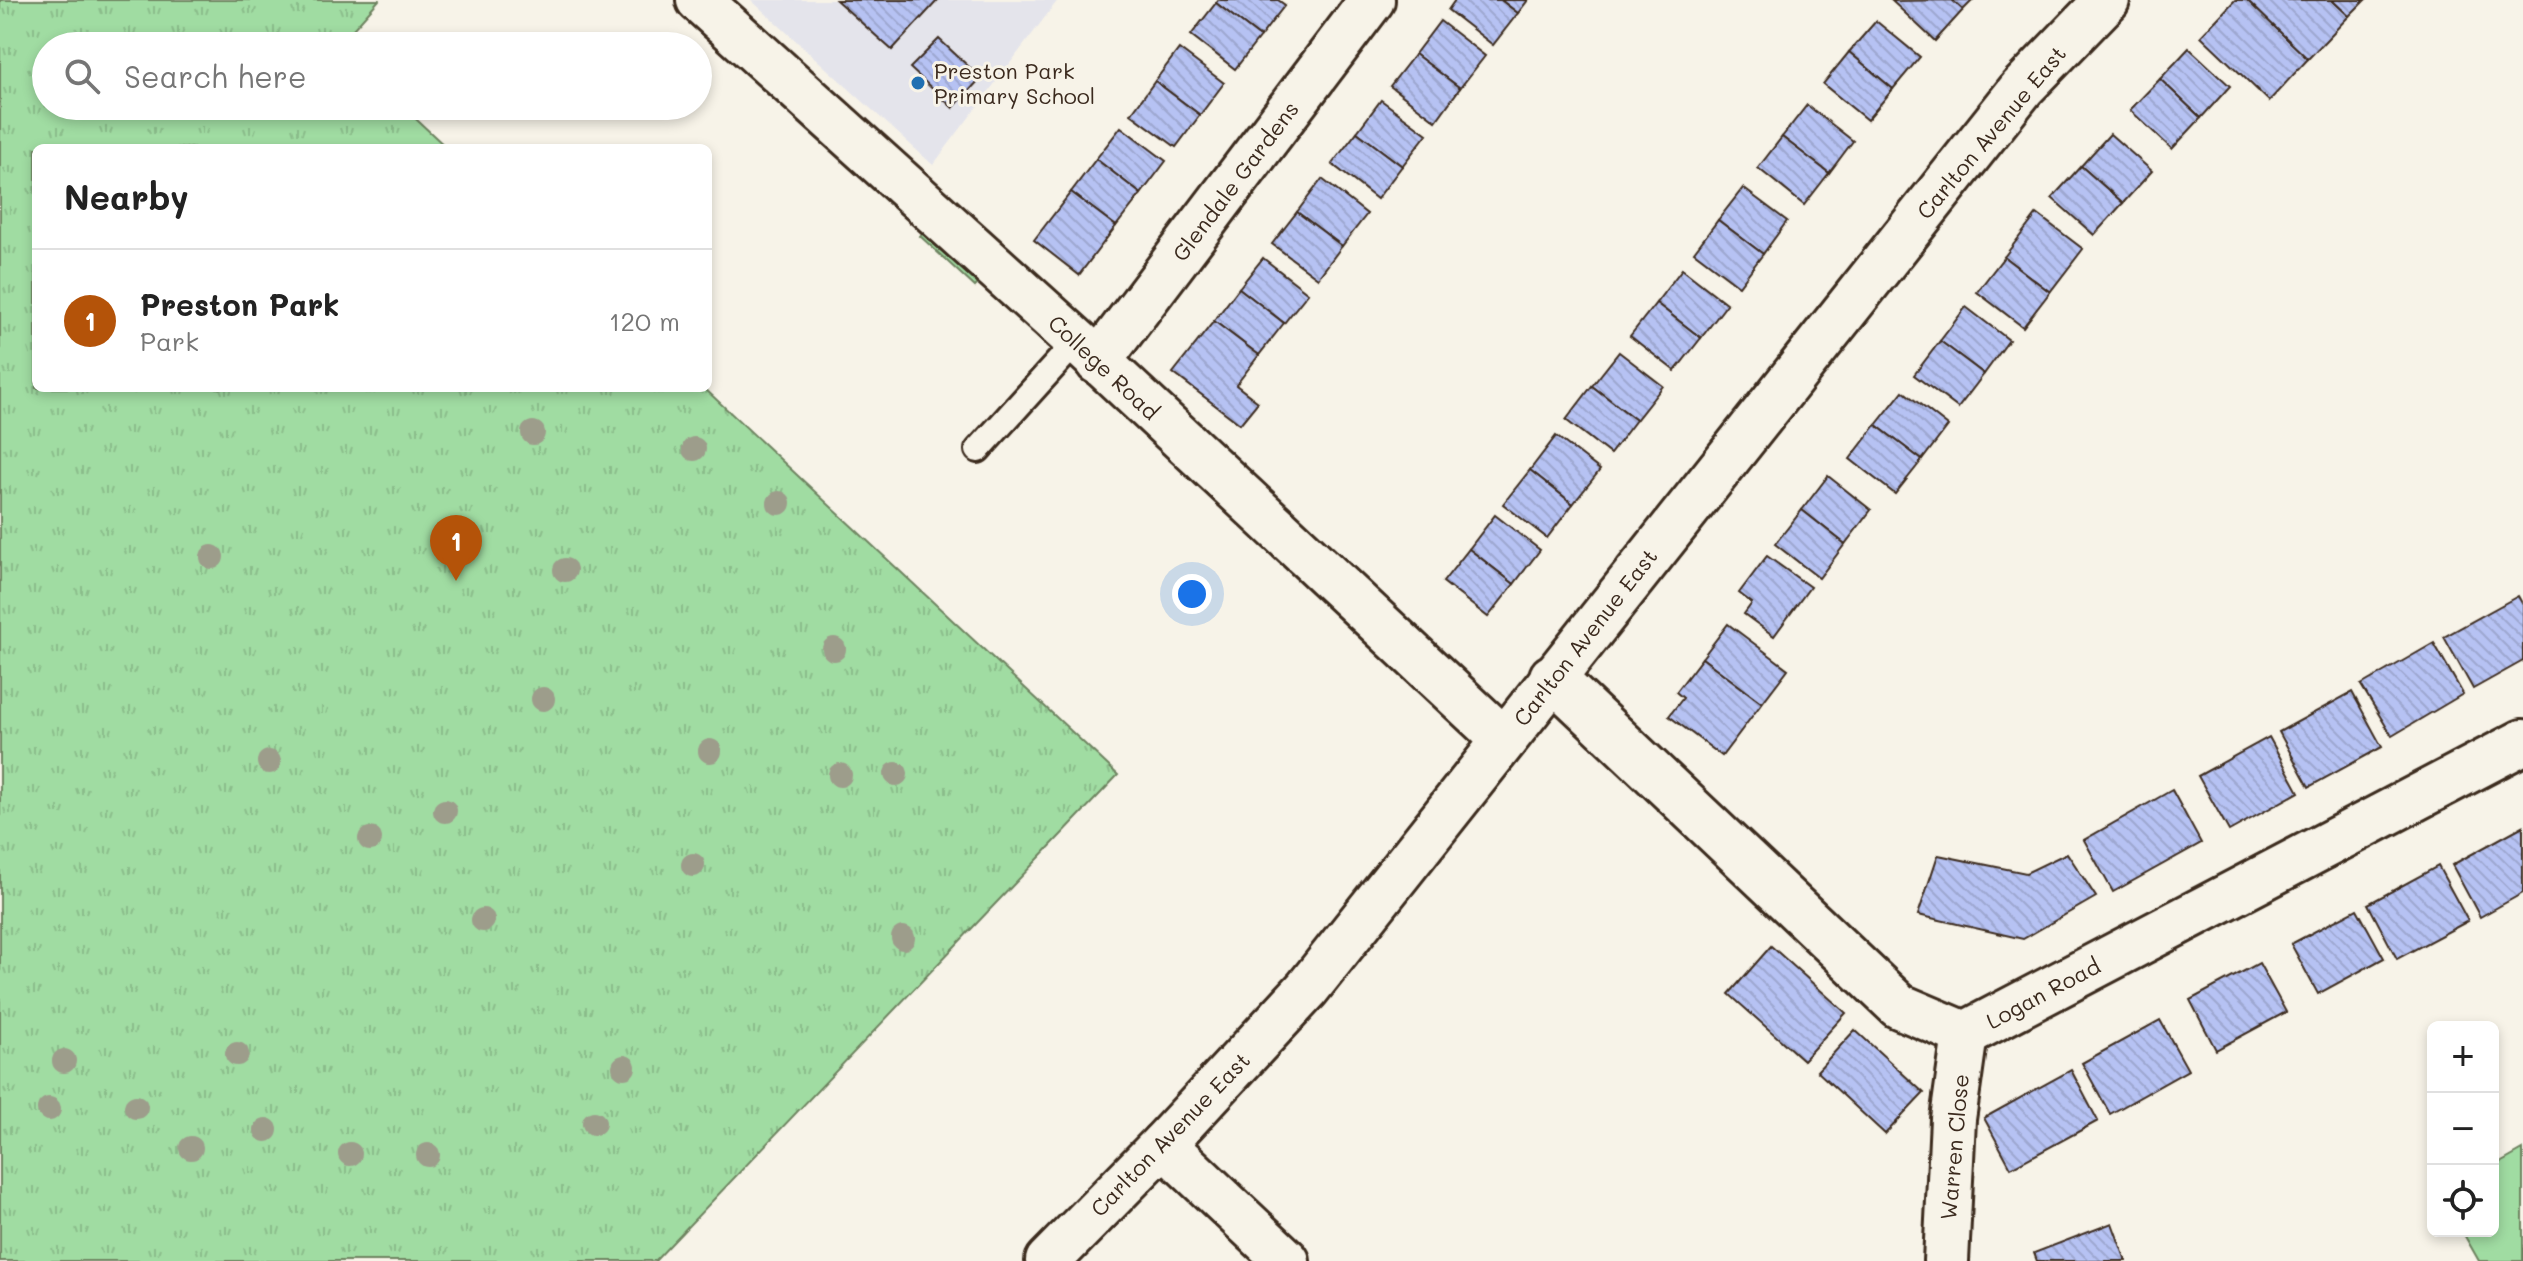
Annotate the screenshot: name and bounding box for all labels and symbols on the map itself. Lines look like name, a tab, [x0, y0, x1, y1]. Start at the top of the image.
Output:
street label: Carlton Avenue East	[1910, 39, 2072, 225]
place label: Preston Park Primary School	[934, 56, 1095, 110]
marker: Preston Park Primary School	[909, 74, 927, 92]
street label: Glendale Gardens	[1165, 95, 1305, 267]
street label: College Road	[1042, 308, 1166, 426]
pin: 1	[430, 515, 482, 581]
street label: Carlton Avenue East	[1507, 542, 1663, 732]
your location	[1172, 574, 1212, 614]
street label: Logan Road	[1981, 951, 2105, 1035]
street label: Carlton Avenue East	[1084, 1046, 1256, 1222]
street label: Warren Close	[1933, 1073, 1975, 1221]

